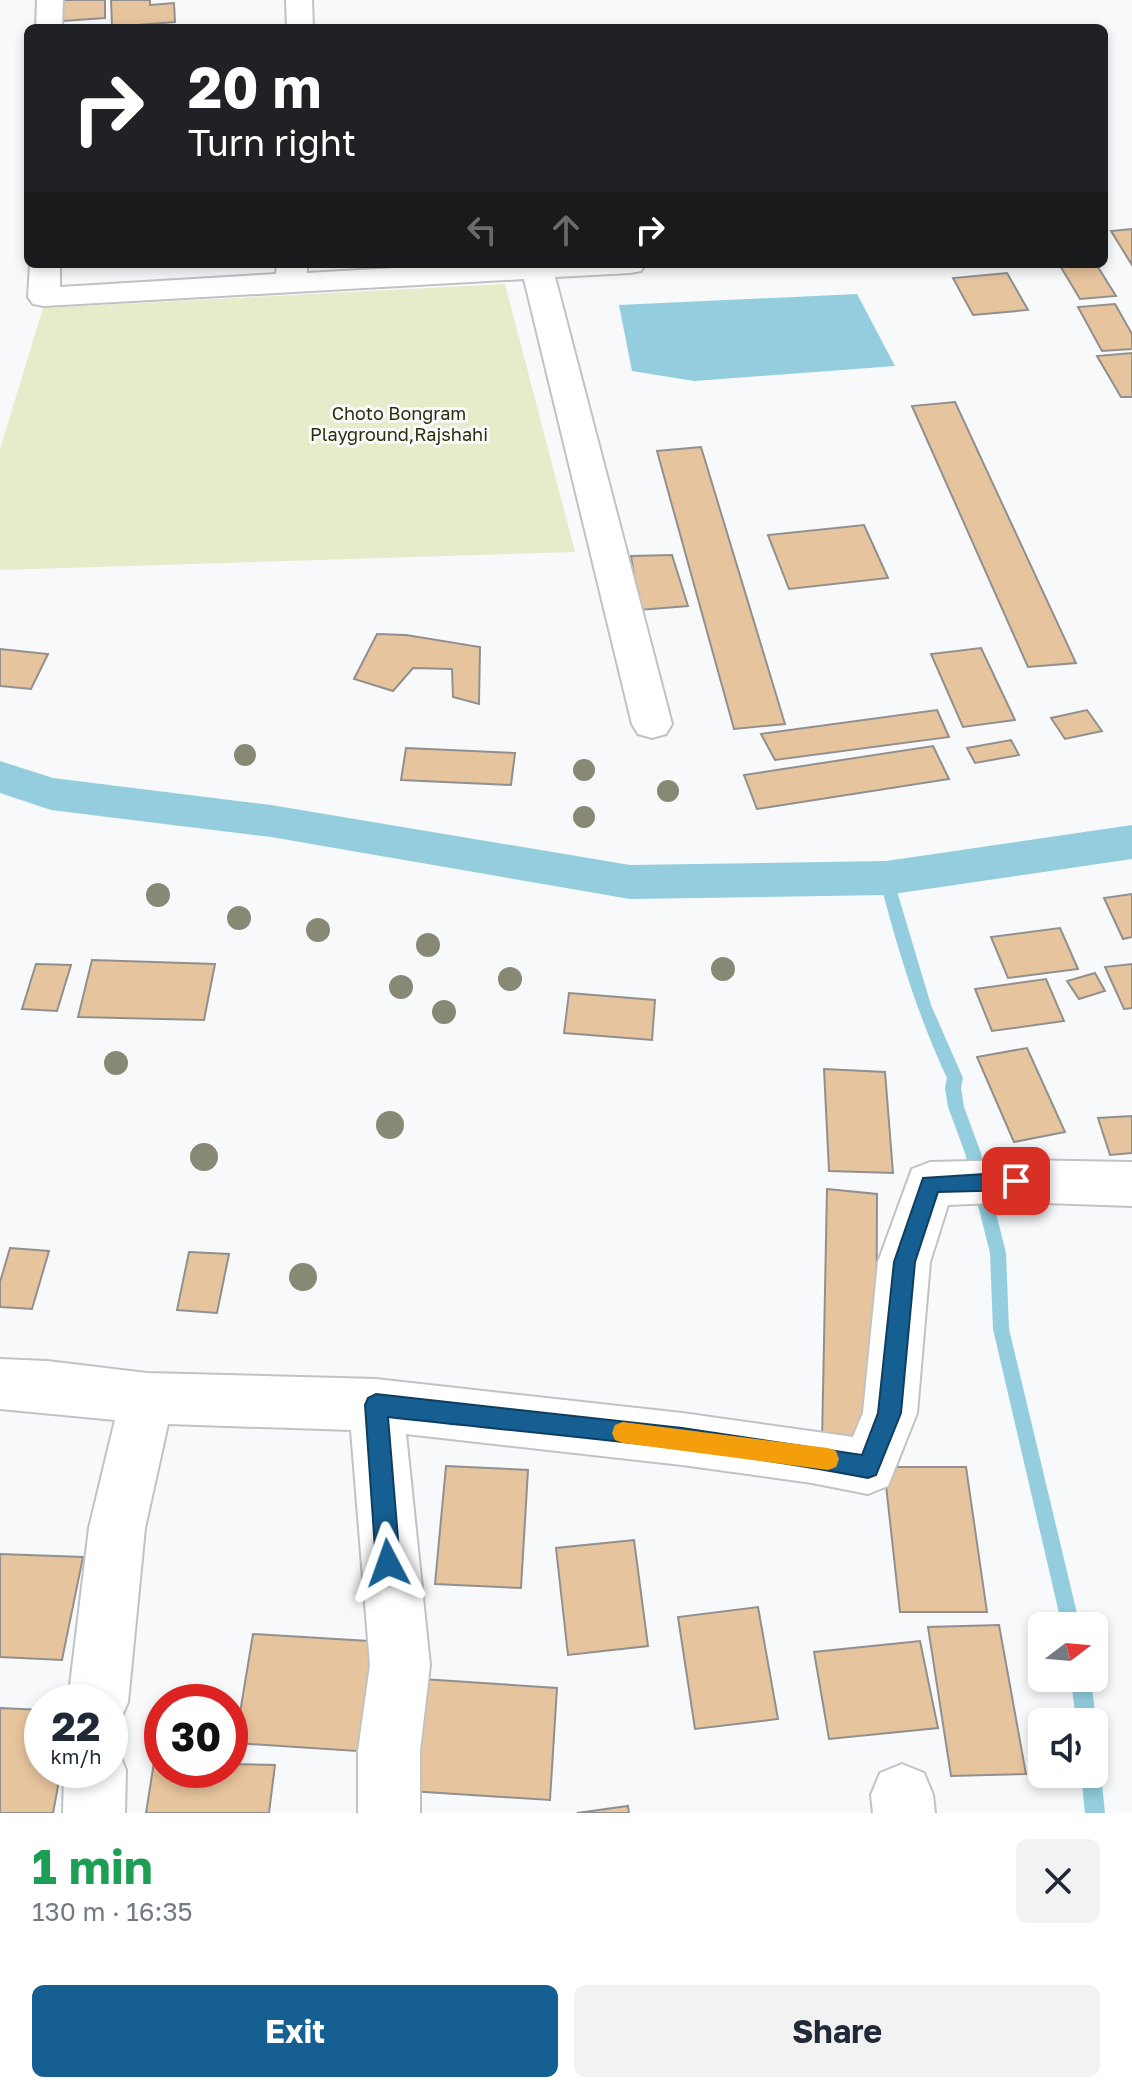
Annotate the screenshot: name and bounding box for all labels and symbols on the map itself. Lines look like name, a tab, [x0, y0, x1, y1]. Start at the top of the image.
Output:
park label: Choto Bongram Playground,Rajshahi	[310, 402, 488, 445]
pin	[982, 1147, 1050, 1215]
position arrow	[346, 1521, 430, 1605]
north arrow	[1028, 1612, 1108, 1692]
speed limit sign: 30	[144, 1684, 248, 1788]

